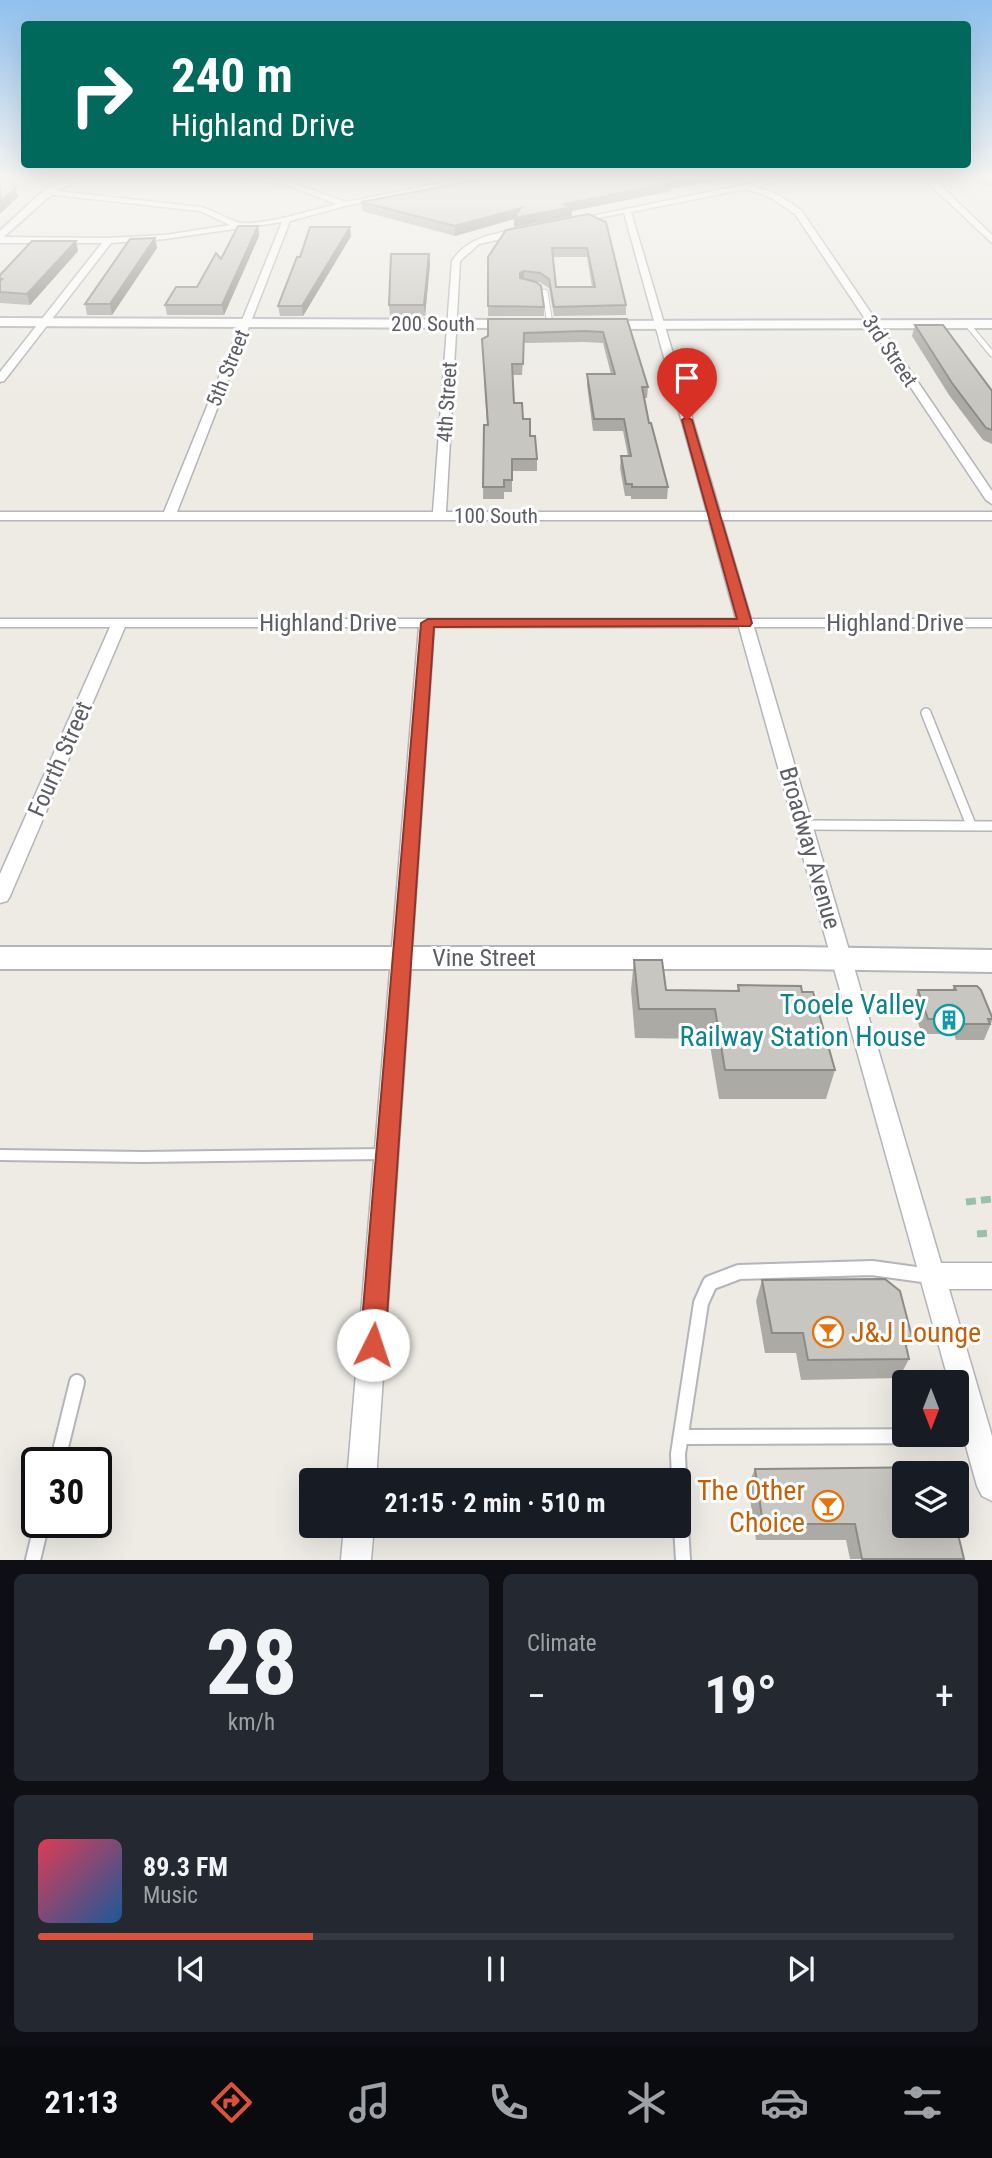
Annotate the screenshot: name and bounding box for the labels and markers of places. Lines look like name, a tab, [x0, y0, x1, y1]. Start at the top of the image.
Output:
pin	[657, 348, 717, 420]
place label: Tooele Valley Railway Station House	[680, 988, 926, 1053]
building icon: Tooele Valley Railway Station House	[932, 1003, 966, 1037]
bar icon: J&J Lounge	[811, 1315, 845, 1349]
place label: J&J Lounge	[851, 1316, 981, 1349]
place label: The Other Choice	[697, 1474, 805, 1539]
bar icon: The Other Choice	[811, 1489, 845, 1523]

